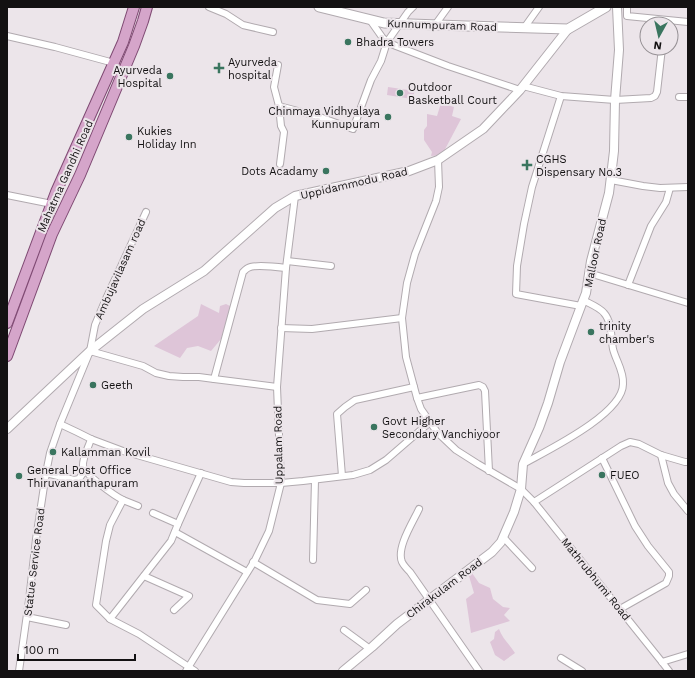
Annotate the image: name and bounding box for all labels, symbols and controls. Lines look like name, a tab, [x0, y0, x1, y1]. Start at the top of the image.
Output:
north arrow	[639, 16, 679, 56]
street label: Kunnumpuram Road	[387, 17, 497, 34]
place label: Bhadra Towers	[356, 36, 434, 49]
marker: Bhadra Towers	[343, 37, 353, 47]
text: N	[653, 38, 663, 52]
place label: Ayurveda hospital	[228, 56, 277, 82]
marker: Ayurveda hospital	[213, 62, 225, 74]
place label: Ayurveda Hospital	[113, 64, 163, 90]
marker: Ayurveda Hospital	[165, 71, 175, 81]
place label: Outdoor Basketball Court	[408, 81, 497, 107]
marker: Outdoor Basketball Court	[395, 88, 405, 98]
place label: Chinmaya Vidhyalaya Kunnupuram	[268, 105, 380, 131]
marker: Chinmaya Vidhyalaya Kunnupuram	[383, 112, 393, 122]
street label: Mahatma Gandhi Road	[35, 118, 96, 234]
place label: Kukies Holiday Inn	[137, 125, 197, 151]
marker: Kukies Holiday Inn	[124, 132, 134, 142]
place label: CGHS Dispensary No.3	[536, 153, 622, 179]
marker: CGHS Dispensary No.3	[521, 159, 533, 171]
place label: Dots Acadamy	[241, 165, 318, 178]
street label: Uppidammodu Road	[299, 165, 409, 202]
marker: Dots Acadamy	[321, 166, 331, 176]
street label: Ambujavilasam road	[92, 217, 149, 322]
street label: Malloor Road	[582, 217, 609, 289]
place label: trinity chamber's	[599, 320, 655, 346]
marker: trinity chamber's	[586, 327, 596, 337]
place label: Geeth	[101, 379, 133, 392]
marker: Geeth	[88, 380, 98, 390]
street label: Uppalam Road	[271, 406, 286, 484]
place label: Govt Higher Secondary Vanchiyoor	[382, 415, 501, 441]
marker: Govt Higher Secondary Vanchiyoor	[369, 422, 379, 432]
place label: Kallamman Kovil	[61, 446, 151, 459]
marker: Kallamman Kovil	[48, 447, 58, 457]
place label: General Post Office Thiruvananthapuram	[27, 464, 138, 490]
place label: FUEO	[610, 469, 640, 482]
marker: FUEO	[597, 470, 607, 480]
marker: General Post Office Thiruvananthapuram	[14, 471, 24, 481]
street label: Statue Service Road	[21, 507, 48, 617]
street label: Mathrubhumi Road	[558, 535, 633, 623]
street label: Chirakulam Road	[404, 556, 485, 621]
scale bar	[18, 636, 135, 662]
text: 100 m	[24, 643, 59, 657]

